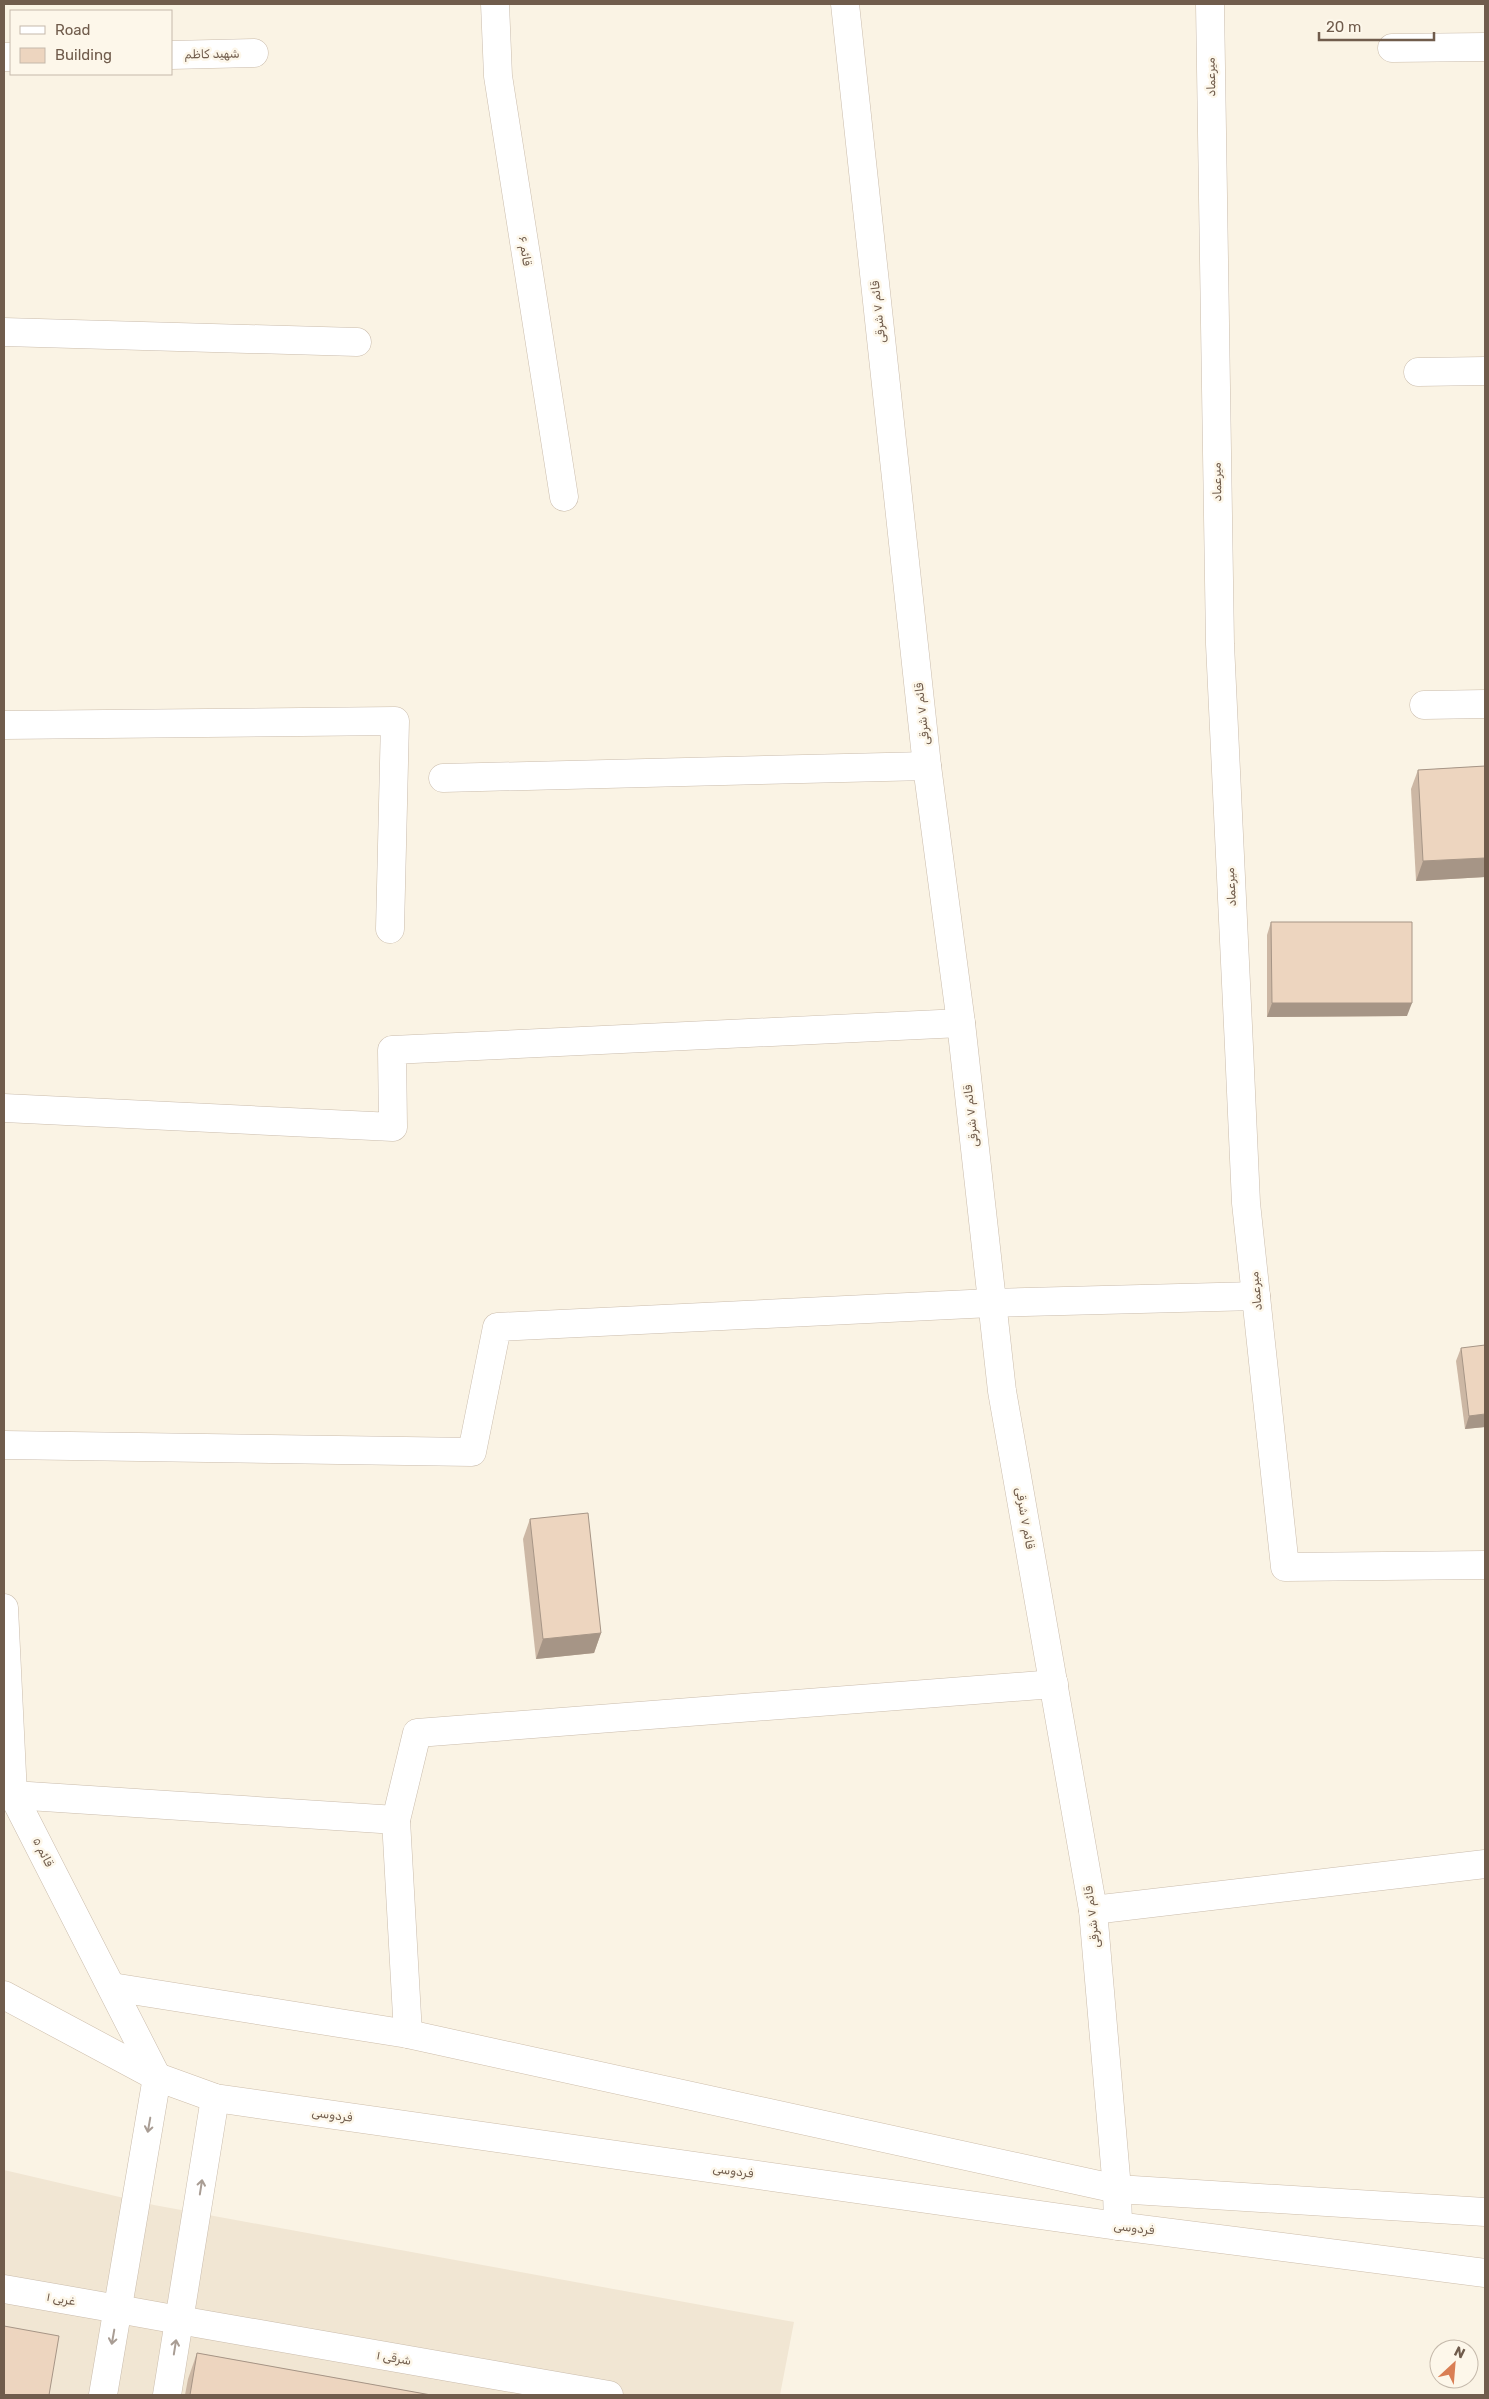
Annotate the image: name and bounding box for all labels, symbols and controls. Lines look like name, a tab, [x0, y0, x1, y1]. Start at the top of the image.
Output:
legend	[10, 10, 172, 75]
scale bar	[1319, 10, 1434, 42]
text: 20 m	[1326, 18, 1361, 36]
text: Road	[55, 21, 91, 39]
text: Building	[55, 46, 112, 64]
street label: شهید کاظم	[184, 47, 240, 62]
street label: میرعماد	[1204, 57, 1219, 97]
street label: قائم ۶	[515, 235, 534, 267]
street label: قائم ۷ شرقی	[868, 280, 889, 344]
street label: میرعماد	[1210, 462, 1225, 502]
street label: قائم ۷ شرقی	[912, 682, 933, 746]
street label: میرعماد	[1223, 867, 1240, 907]
street label: قائم ۷ شرقی	[961, 1084, 982, 1148]
street label: میرعماد	[1247, 1270, 1266, 1311]
street label: قائم ۷ شرقی	[1012, 1486, 1037, 1551]
street label: قائم ۵	[29, 1835, 56, 1870]
street label: قائم ۷ شرقی	[1081, 1885, 1104, 1949]
street label: فردوسی	[311, 2105, 354, 2126]
one-way arrow	[144, 2117, 154, 2133]
street label: فردوسی	[712, 2161, 755, 2182]
one-way arrow	[196, 2179, 206, 2195]
street label: فردوسی	[1113, 2219, 1156, 2238]
street label: ۱ غربی	[45, 2290, 77, 2310]
one-way arrow	[108, 2329, 118, 2345]
one-way arrow	[170, 2339, 180, 2355]
north arrow	[1429, 2339, 1479, 2389]
text: N	[1451, 2343, 1468, 2363]
street label: ۱ شرقی	[375, 2348, 413, 2369]

